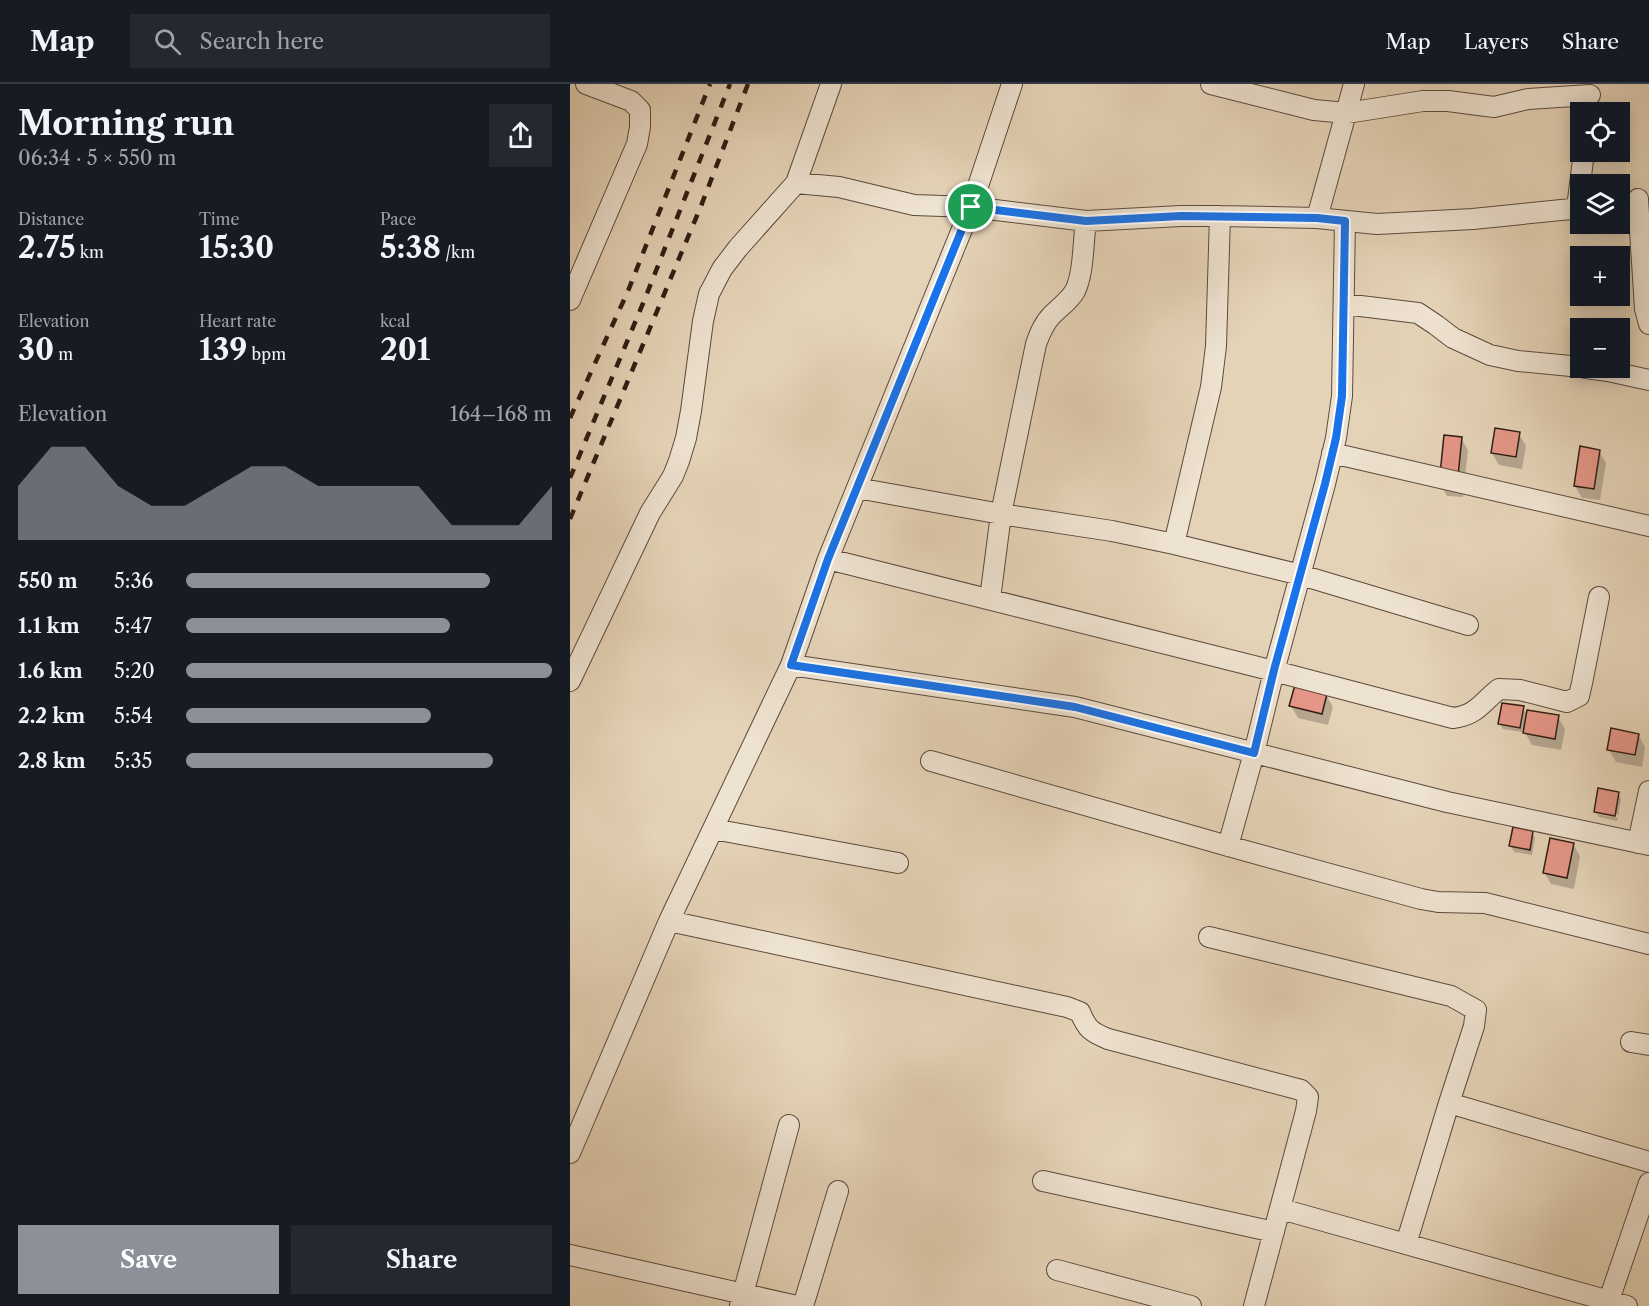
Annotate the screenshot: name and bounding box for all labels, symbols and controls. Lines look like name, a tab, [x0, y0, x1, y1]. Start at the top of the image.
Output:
search box	[130, 14, 550, 68]
text: Map	[30, 24, 94, 58]
icon: search	[151, 25, 184, 58]
text: Search here	[199, 28, 324, 55]
text: Map	[1386, 29, 1431, 54]
text: Layers	[1464, 29, 1529, 54]
text: Share	[1562, 29, 1619, 54]
map controls	[1570, 102, 1630, 378]
button: locate	[1570, 102, 1630, 162]
text: Morning run	[18, 103, 234, 144]
button: share	[489, 104, 552, 167]
text: 06:34 · 5 × 550 m	[18, 146, 176, 170]
button: layers	[1570, 174, 1630, 234]
pin	[945, 181, 996, 232]
icon: arrive	[954, 190, 987, 223]
text: Distance	[18, 209, 84, 229]
text: Time	[199, 209, 239, 229]
text: Pace	[380, 209, 416, 229]
text: 2.75	[18, 229, 76, 266]
text: 15:30	[199, 229, 274, 266]
text: 5:38	[380, 229, 441, 266]
text: km	[76, 242, 104, 262]
text: /km	[441, 242, 475, 262]
button: +	[1570, 246, 1630, 306]
text: Elevation	[18, 311, 89, 331]
text: Heart rate	[199, 311, 276, 331]
text: kcal	[380, 311, 410, 331]
button: −	[1570, 318, 1630, 378]
text: 30	[18, 331, 54, 368]
text: 139	[199, 331, 247, 368]
text: 201	[380, 331, 430, 368]
text: m	[54, 344, 73, 364]
text: bpm	[247, 344, 286, 364]
text: Elevation	[18, 402, 107, 426]
text: 164–168 m	[450, 402, 552, 426]
text: 550 m	[18, 569, 78, 593]
text: 5:36	[114, 569, 153, 593]
text: 1.1 km	[18, 614, 80, 638]
text: 5:47	[114, 614, 152, 638]
text: 1.6 km	[18, 659, 83, 683]
text: 5:20	[114, 659, 155, 683]
text: 2.2 km	[18, 704, 85, 728]
text: 5:54	[114, 704, 153, 728]
text: 2.8 km	[18, 749, 86, 773]
text: 5:35	[114, 749, 152, 773]
button: Save	[18, 1225, 279, 1294]
button: Share	[291, 1225, 552, 1294]

